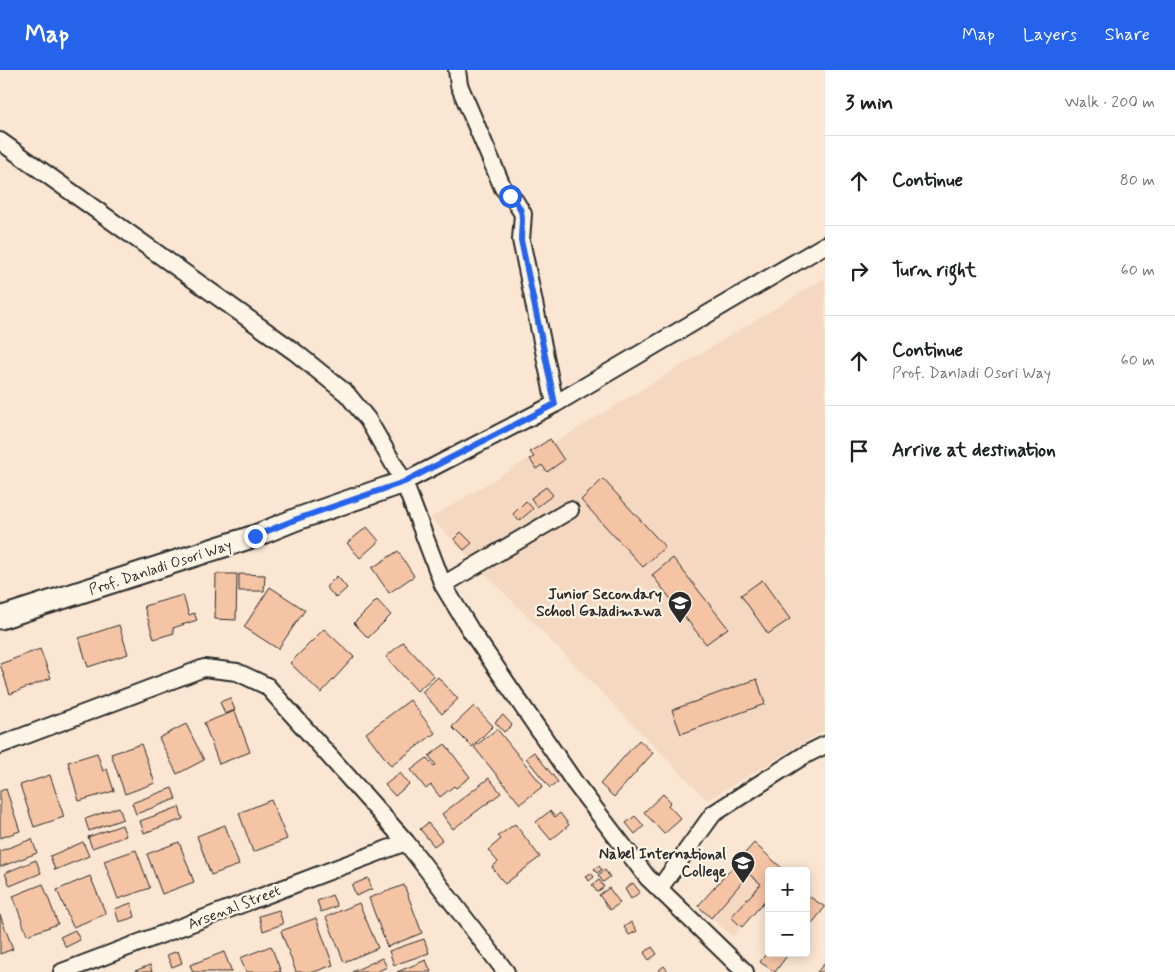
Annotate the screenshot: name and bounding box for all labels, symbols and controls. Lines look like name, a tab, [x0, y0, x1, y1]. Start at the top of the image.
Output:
text: Map	[25, 20, 69, 51]
text: Map	[962, 23, 995, 47]
text: Layers	[1023, 23, 1077, 47]
text: Share	[1105, 23, 1150, 47]
text: 3 min	[845, 89, 893, 117]
text: Walk · 200 m	[1064, 92, 1155, 113]
icon: ahead	[845, 167, 873, 195]
text: Continue	[892, 168, 963, 193]
text: 80 m	[1120, 170, 1155, 191]
route start	[499, 185, 522, 208]
icon: right	[845, 257, 873, 285]
text: Turn right	[892, 258, 976, 283]
text: 60 m	[1121, 260, 1155, 281]
text: Continue	[892, 338, 963, 363]
icon: ahead	[845, 347, 873, 375]
text: 60 m	[1121, 350, 1155, 371]
text: Prof. Danladi Osori Way	[892, 363, 1051, 384]
icon: arrive	[845, 437, 873, 465]
text: Arrive at destination	[892, 438, 1056, 463]
route end	[244, 525, 267, 548]
street label: Prof. Danladi Osori Way	[86, 535, 234, 600]
place label: Junior Secondary School Galadimawa	[536, 585, 662, 622]
school or university icon: Junior Secondary School Galadimawa	[667, 590, 693, 624]
place label: Nabel International College	[599, 845, 726, 883]
school or university icon: Nabel International College	[730, 850, 756, 884]
map controls	[765, 867, 810, 957]
button: +	[765, 867, 810, 912]
street label: Arsenal Street	[185, 881, 284, 935]
button: −	[765, 912, 810, 957]

